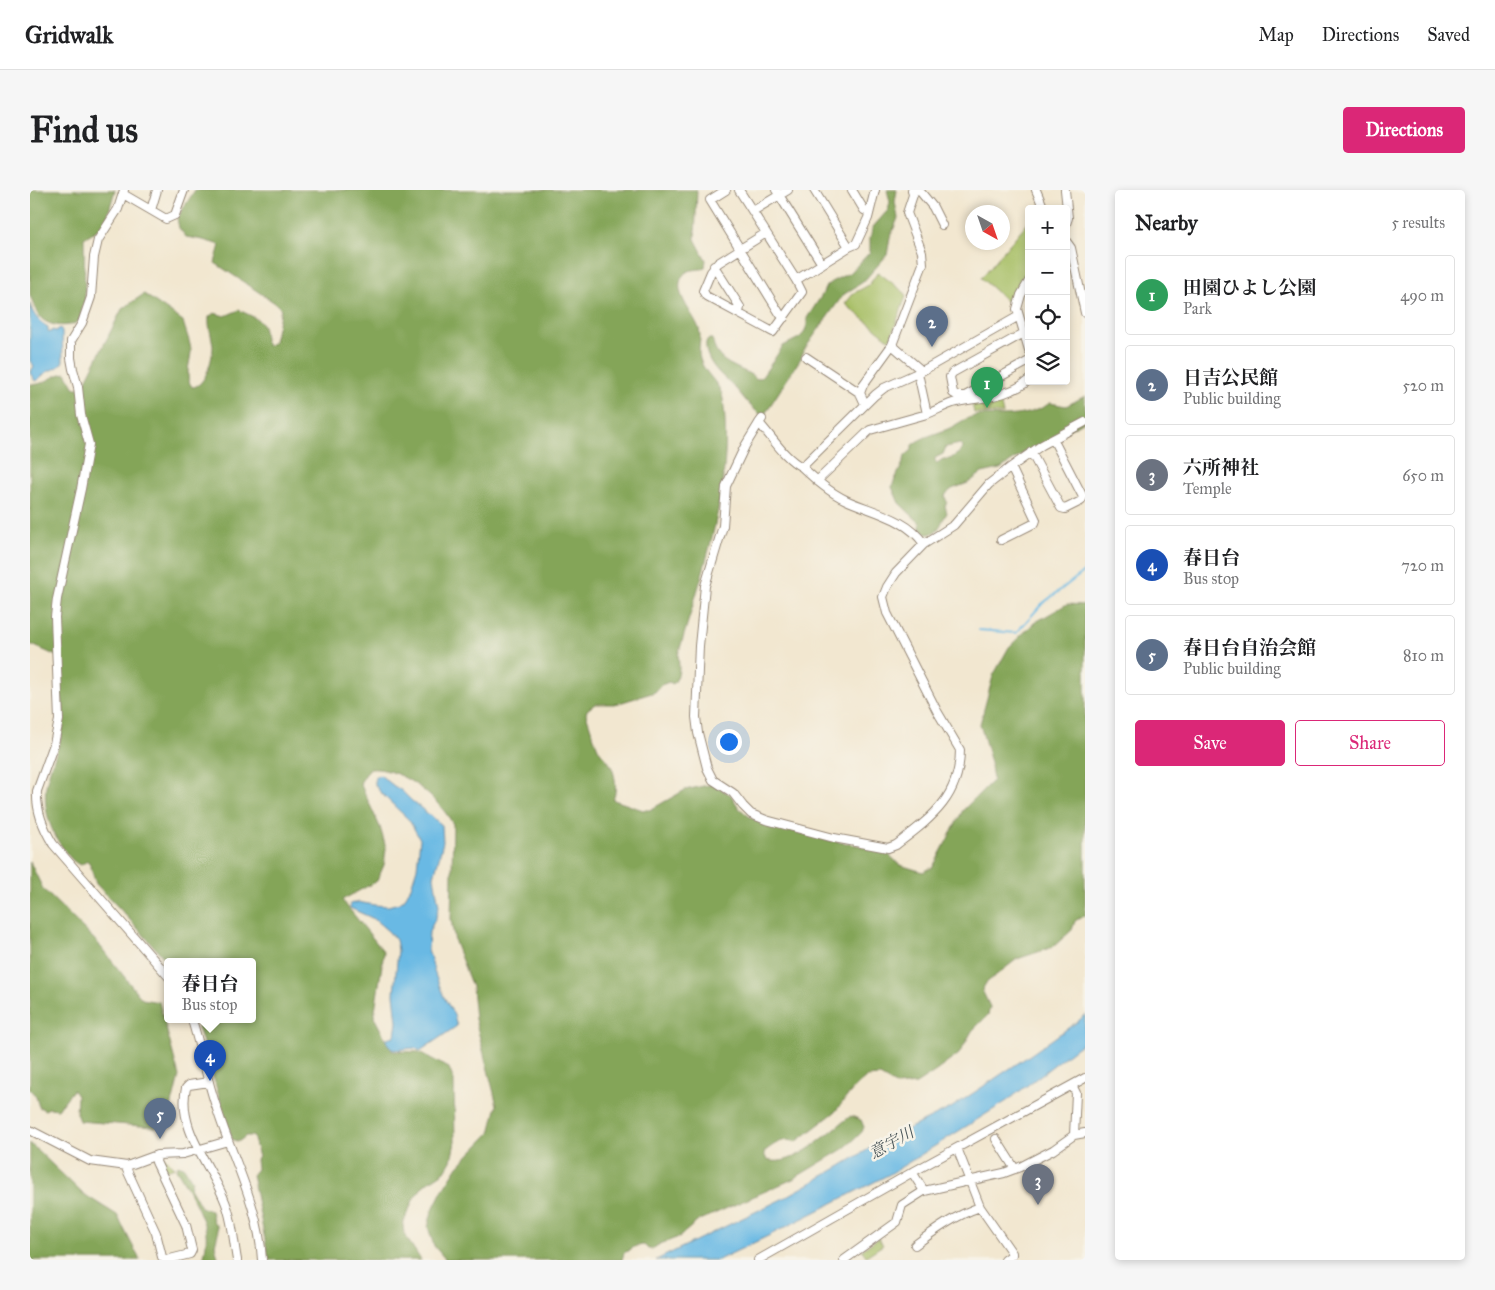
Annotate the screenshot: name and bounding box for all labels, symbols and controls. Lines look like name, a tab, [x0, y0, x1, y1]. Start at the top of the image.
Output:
text: Gridwalk	[25, 20, 113, 50]
text: Map	[1258, 24, 1294, 46]
text: Directions	[1322, 24, 1399, 46]
text: Saved	[1427, 24, 1470, 46]
button: Directions	[1343, 107, 1465, 153]
text: Find us	[30, 109, 138, 152]
north arrow	[965, 205, 1010, 250]
map controls	[1025, 205, 1070, 385]
button: +	[1025, 205, 1070, 250]
text: Nearby	[1135, 210, 1198, 236]
text: 5 results	[1391, 213, 1445, 232]
button: −	[1025, 250, 1070, 295]
text: 田園ひよし公園	[1183, 276, 1316, 299]
text: 1	[1149, 286, 1155, 305]
text: 490 m	[1400, 286, 1444, 305]
button: locate	[1025, 295, 1070, 340]
text: Park	[1183, 299, 1212, 318]
pin: 2	[916, 306, 948, 347]
button: layers	[1025, 340, 1070, 385]
text: 日吉公民館	[1183, 366, 1278, 389]
pin: 1	[971, 367, 1003, 408]
text: 2	[1148, 376, 1156, 395]
text: 520 m	[1402, 376, 1444, 395]
text: Public building	[1183, 389, 1281, 408]
text: 六所神社	[1183, 456, 1259, 479]
text: 3	[1149, 466, 1155, 485]
text: 650 m	[1402, 466, 1444, 485]
text: Temple	[1183, 479, 1232, 498]
text: 春日台	[1183, 546, 1240, 569]
text: 4	[1148, 556, 1156, 575]
text: 720 m	[1401, 556, 1444, 575]
text: Bus stop	[1183, 569, 1239, 588]
text: 春日台自治会館	[1183, 636, 1316, 659]
text: 5	[1148, 646, 1156, 665]
text: 810 m	[1403, 646, 1444, 665]
text: Public building	[1183, 659, 1281, 678]
button: Save	[1135, 720, 1285, 766]
button: Share	[1295, 720, 1445, 766]
your location	[716, 729, 742, 755]
popup	[164, 958, 256, 1023]
text: 春日台	[181, 972, 239, 995]
text: Bus stop	[181, 995, 238, 1014]
pin: 4	[194, 1040, 226, 1081]
pin: 5	[144, 1098, 176, 1139]
water label: 意宇川	[866, 1122, 919, 1162]
pin: 3	[1022, 1164, 1054, 1205]

